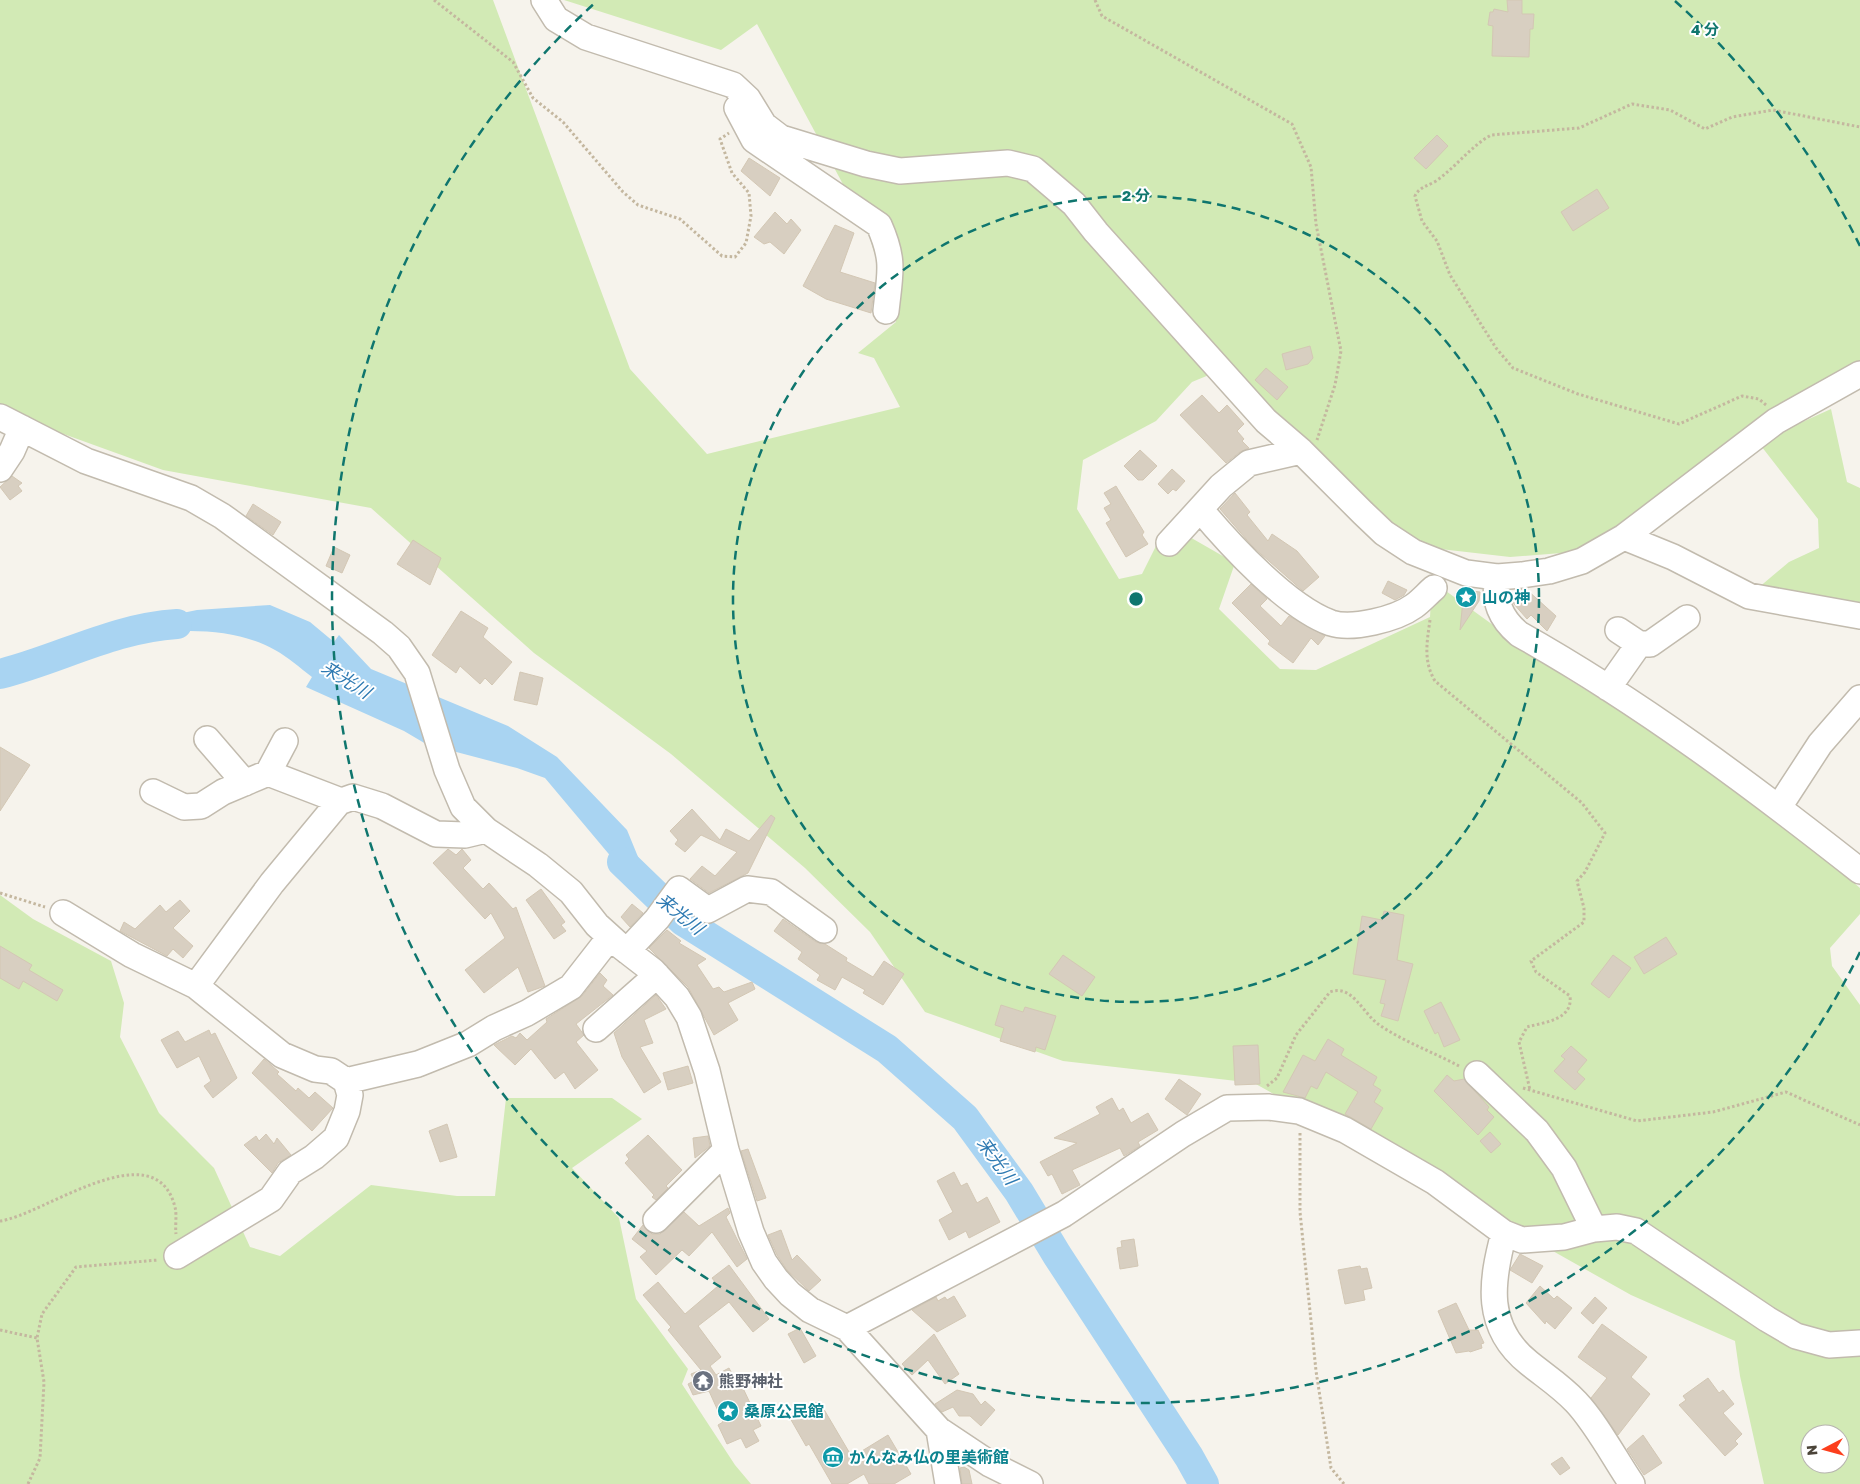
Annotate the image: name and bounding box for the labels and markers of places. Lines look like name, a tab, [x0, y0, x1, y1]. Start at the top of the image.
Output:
place icon: 山の神	[1454, 585, 1478, 609]
place label: 山の神	[1482, 587, 1530, 607]
centre of rings	[1127, 590, 1145, 608]
temple icon: 熊野神社	[691, 1369, 715, 1393]
place label: 熊野神社	[719, 1371, 783, 1391]
place icon: 桑原公民館	[716, 1399, 740, 1423]
place label: 桑原公民館	[744, 1401, 824, 1421]
museum icon: かんなみ仏の里美術館	[821, 1445, 845, 1469]
place label: かんなみ仏の里美術館	[849, 1447, 1009, 1467]

